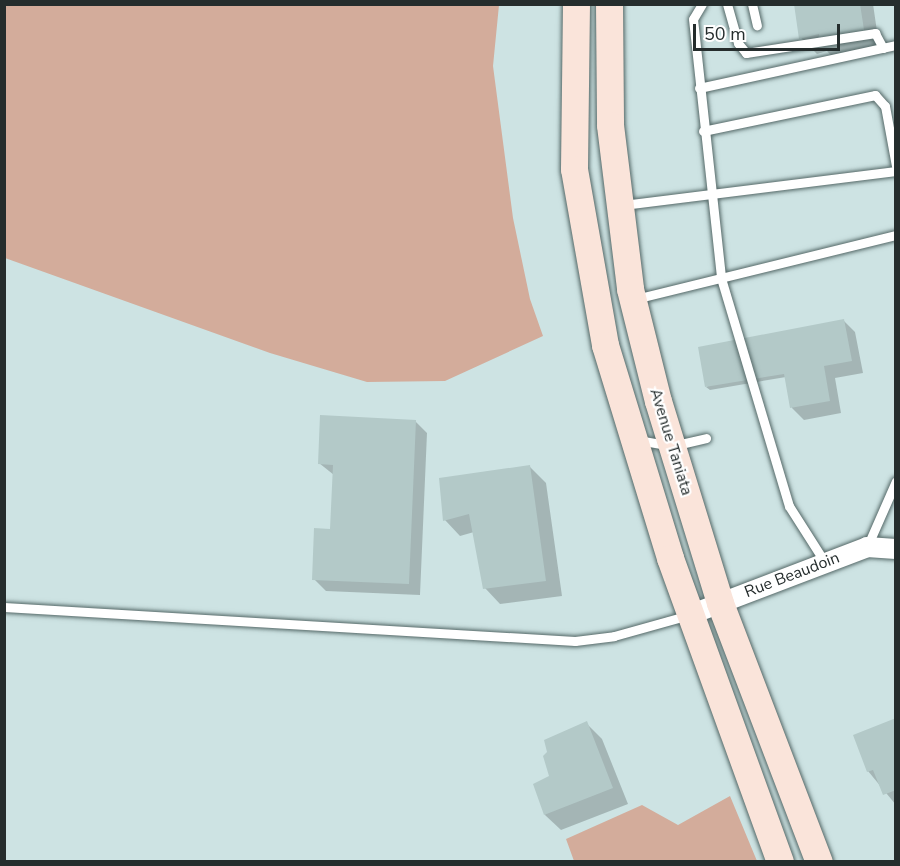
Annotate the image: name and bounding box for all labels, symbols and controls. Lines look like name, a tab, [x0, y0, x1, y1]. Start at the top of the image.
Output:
scale bar	[696, 12, 843, 50]
text: 50 m	[704, 22, 746, 46]
street label: Avenue Taniata	[646, 386, 696, 498]
street label: Rue Beaudoin	[742, 548, 842, 602]

